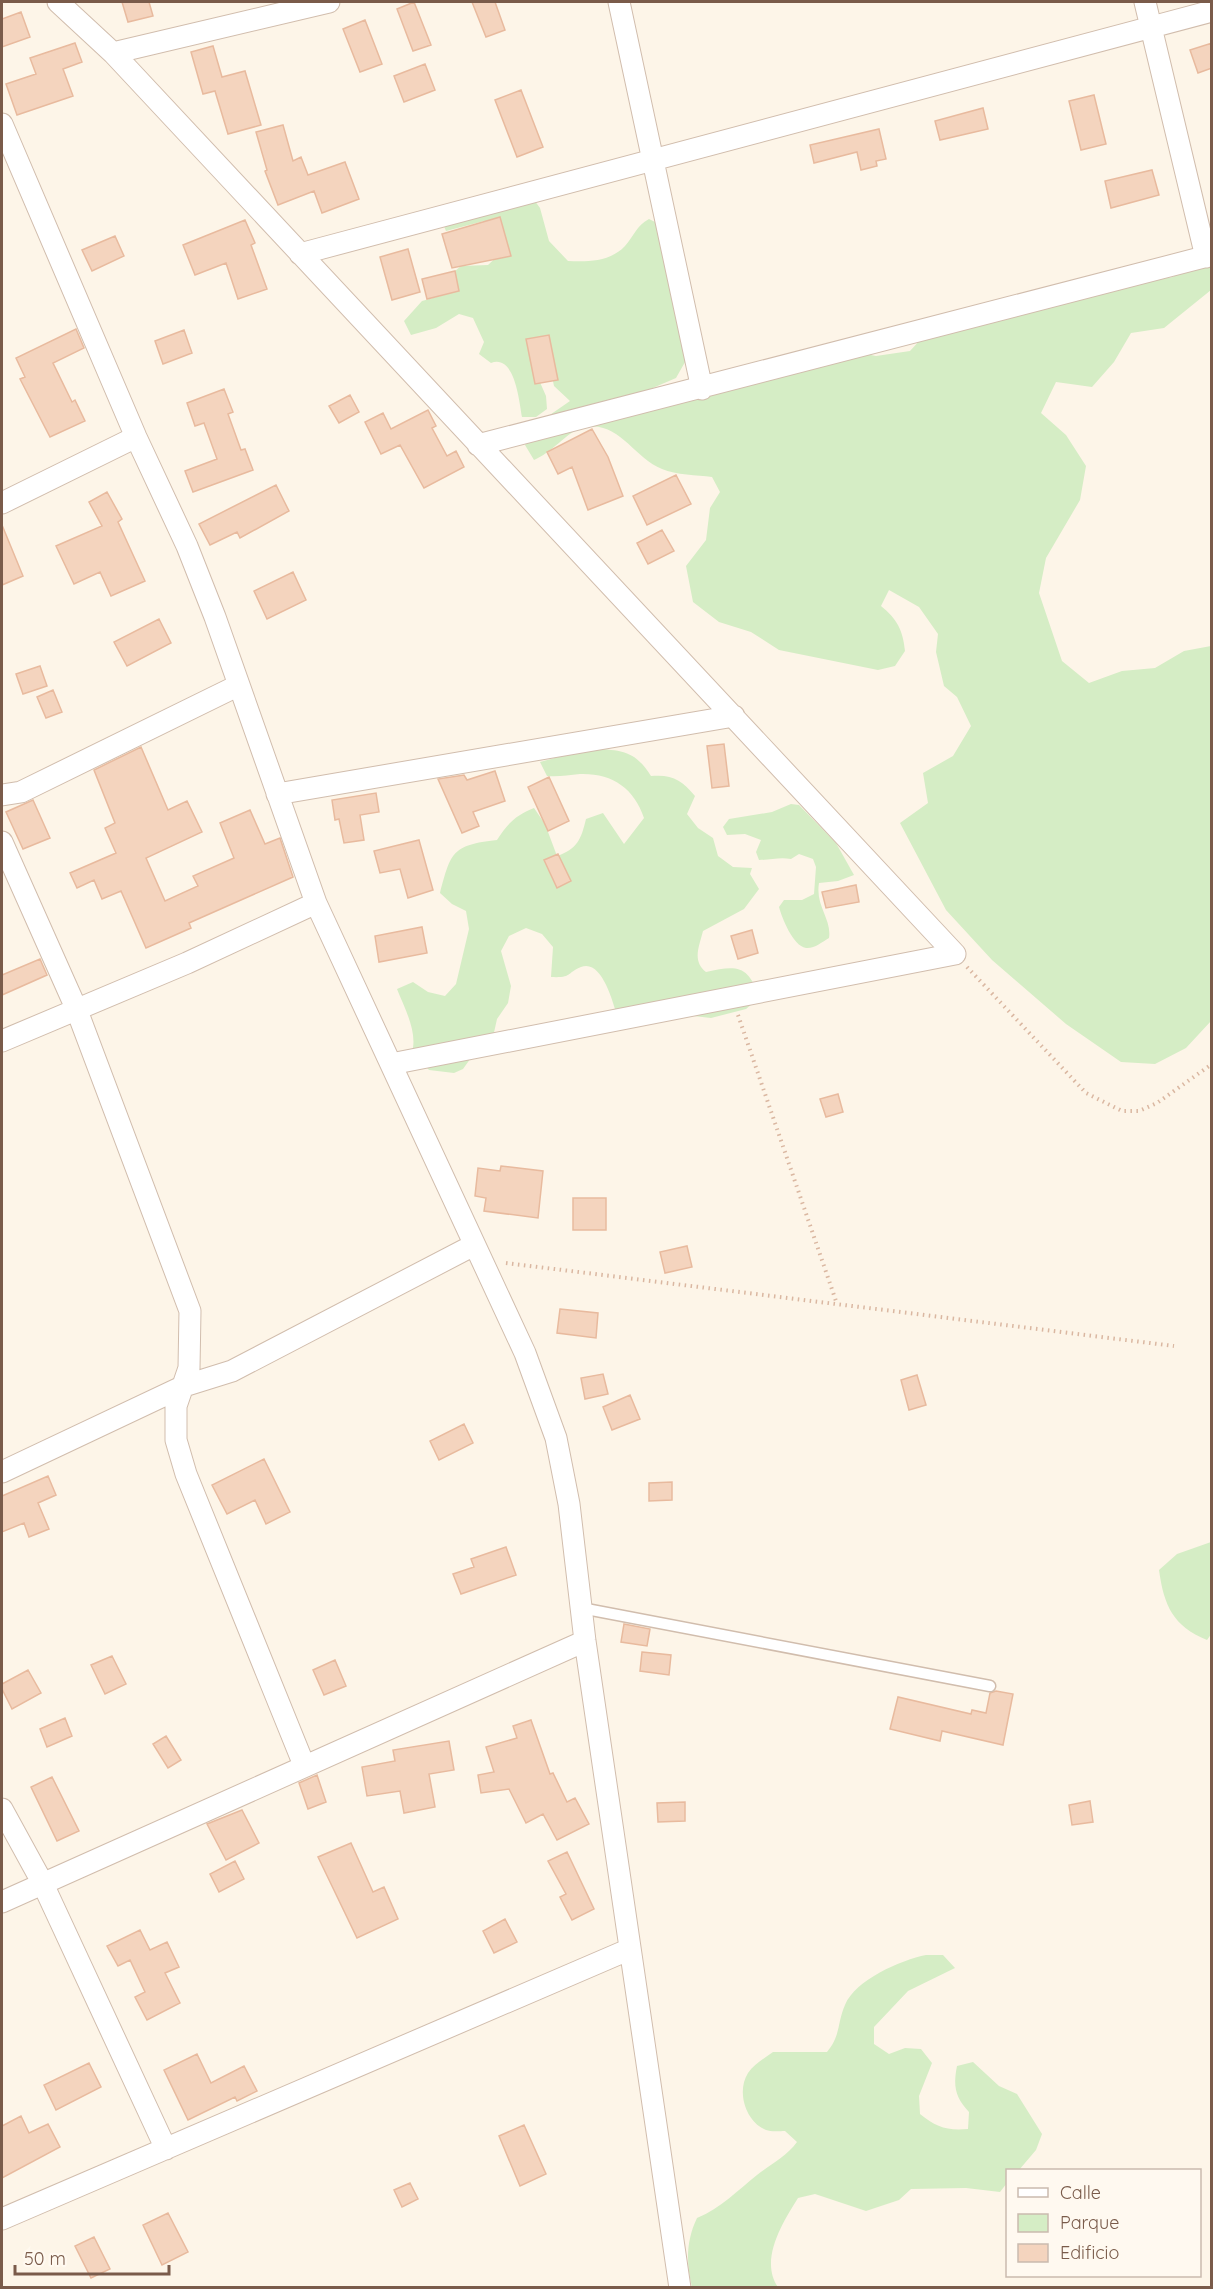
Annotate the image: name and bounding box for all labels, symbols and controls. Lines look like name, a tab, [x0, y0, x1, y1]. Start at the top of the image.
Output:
legend	[1006, 2169, 1201, 2277]
text: Calle	[1060, 2181, 1101, 2204]
text: Parque	[1060, 2211, 1119, 2234]
scale bar	[15, 2238, 170, 2276]
text: Edificio	[1060, 2241, 1119, 2264]
text: 50 m	[24, 2247, 66, 2270]

